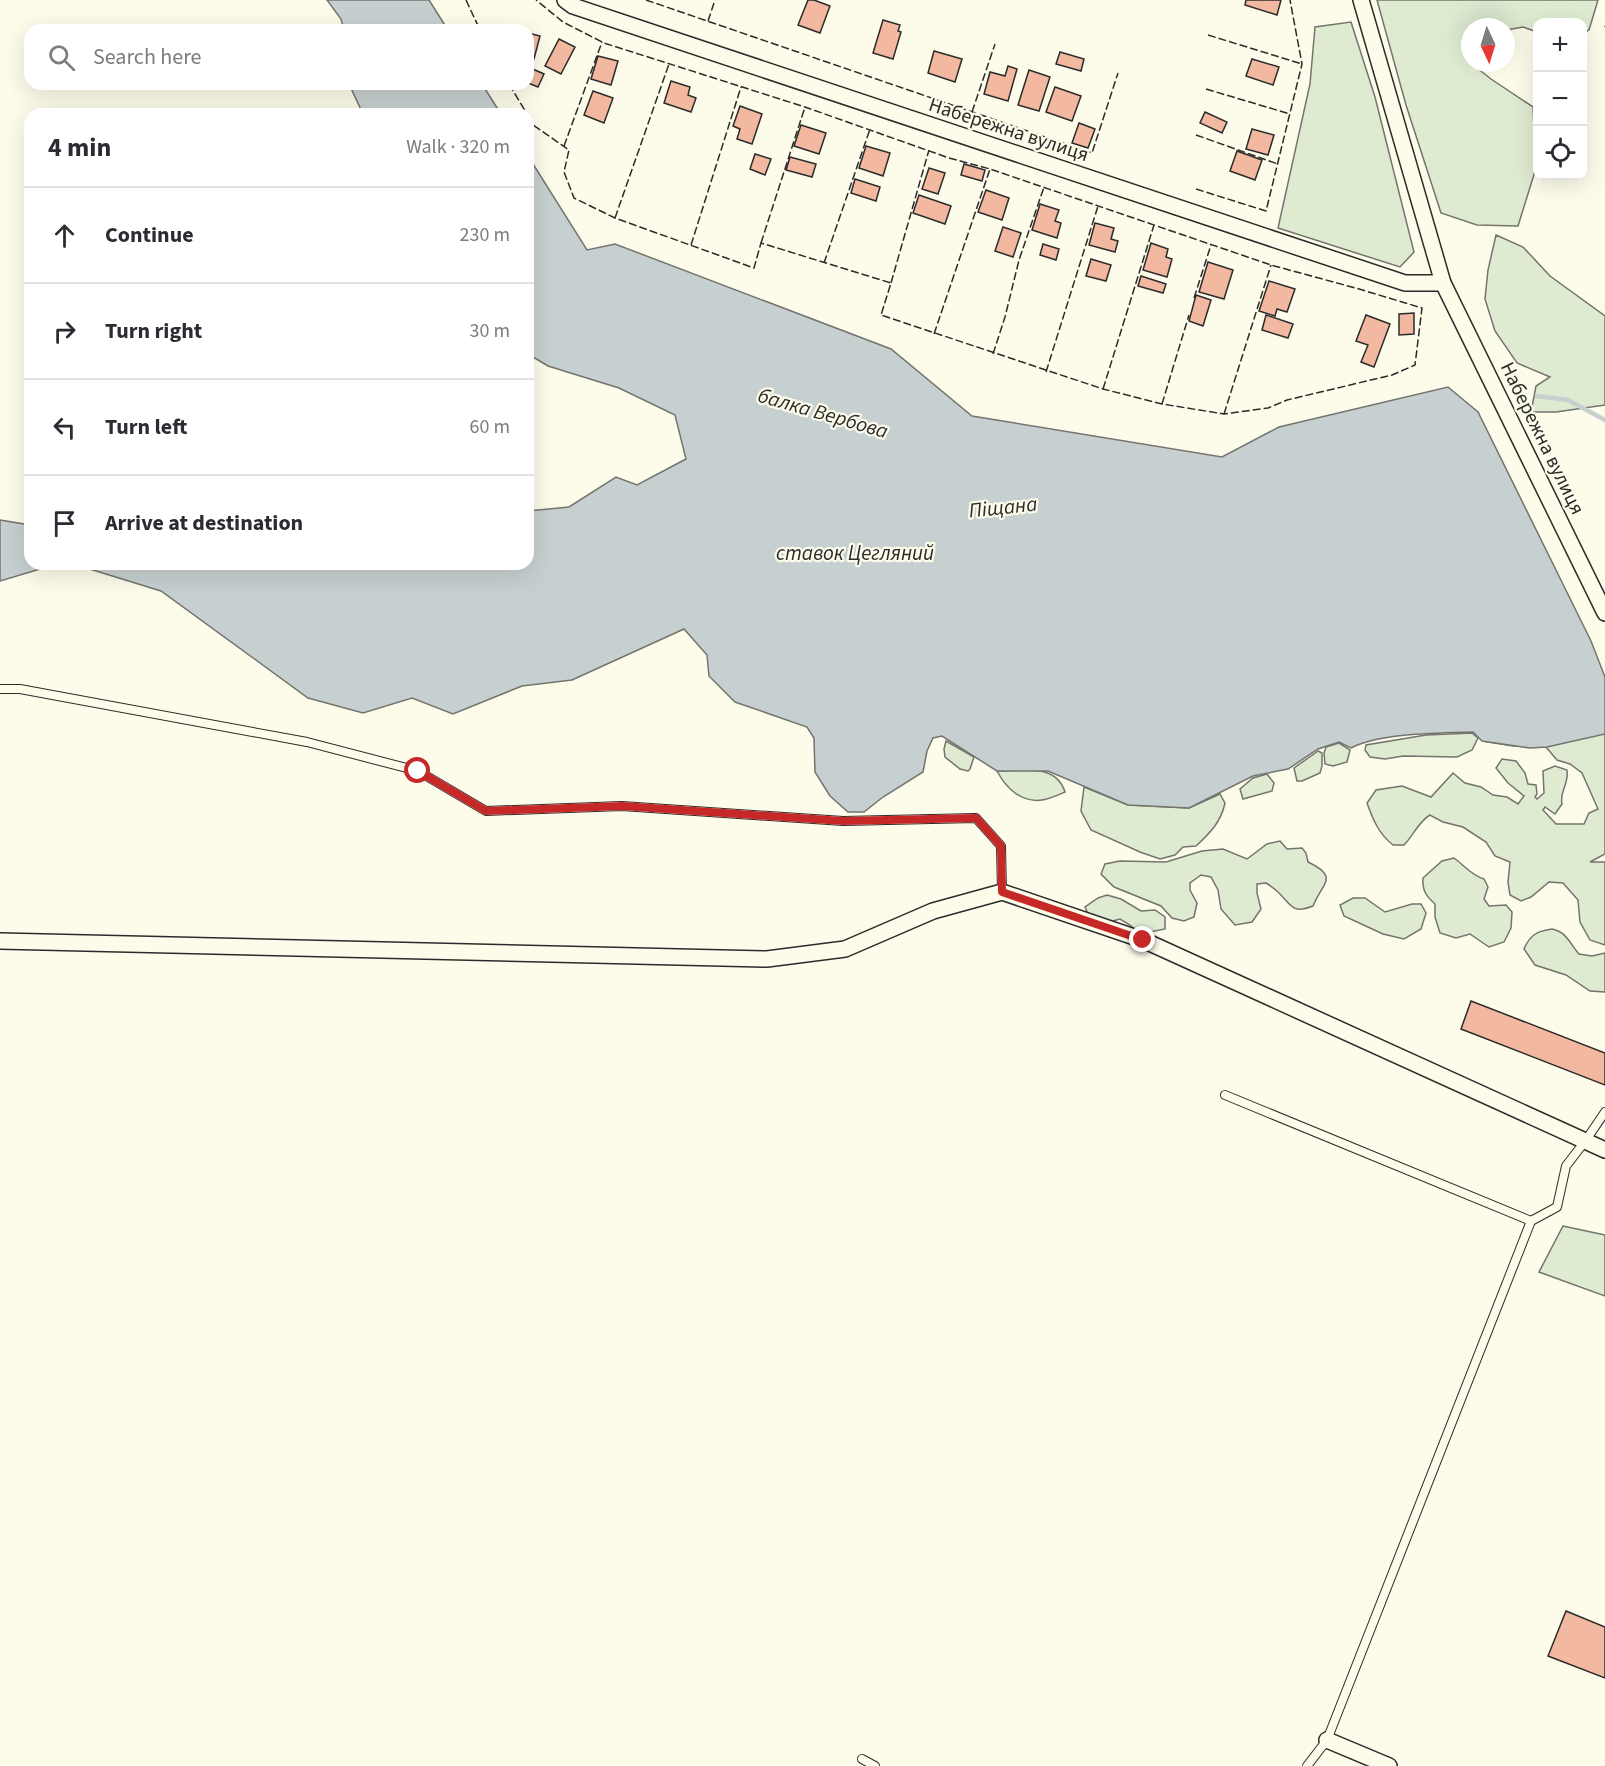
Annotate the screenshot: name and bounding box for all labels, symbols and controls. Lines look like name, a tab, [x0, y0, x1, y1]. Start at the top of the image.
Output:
north arrow	[1461, 18, 1515, 72]
map controls	[1533, 18, 1587, 180]
button: +	[1533, 18, 1587, 72]
search box	[24, 24, 534, 90]
icon: search	[45, 41, 78, 74]
text: Search here	[93, 41, 201, 73]
button: −	[1533, 72, 1587, 126]
street label: Набережна вулиця	[925, 91, 1092, 169]
button: locate	[1533, 126, 1587, 180]
text: 4 min	[48, 129, 111, 166]
text: Walk · 320 m	[406, 133, 510, 161]
icon: ahead	[48, 219, 81, 252]
text: Continue	[105, 219, 194, 251]
text: 230 m	[460, 221, 510, 249]
icon: right	[48, 315, 81, 348]
text: Turn right	[105, 315, 202, 347]
text: 30 m	[470, 317, 510, 345]
street label: Набережна вулиця	[1493, 357, 1591, 519]
water label: балка Вербова	[754, 380, 892, 446]
icon: left	[48, 411, 81, 444]
text: Turn left	[105, 411, 187, 443]
text: 60 m	[470, 413, 510, 441]
water label: Піщана	[967, 488, 1039, 526]
icon: arrive	[48, 507, 81, 540]
text: Arrive at destination	[105, 507, 303, 539]
water label: ставок Цегляний	[776, 538, 934, 568]
route start	[404, 757, 430, 783]
route end	[1129, 926, 1155, 952]

